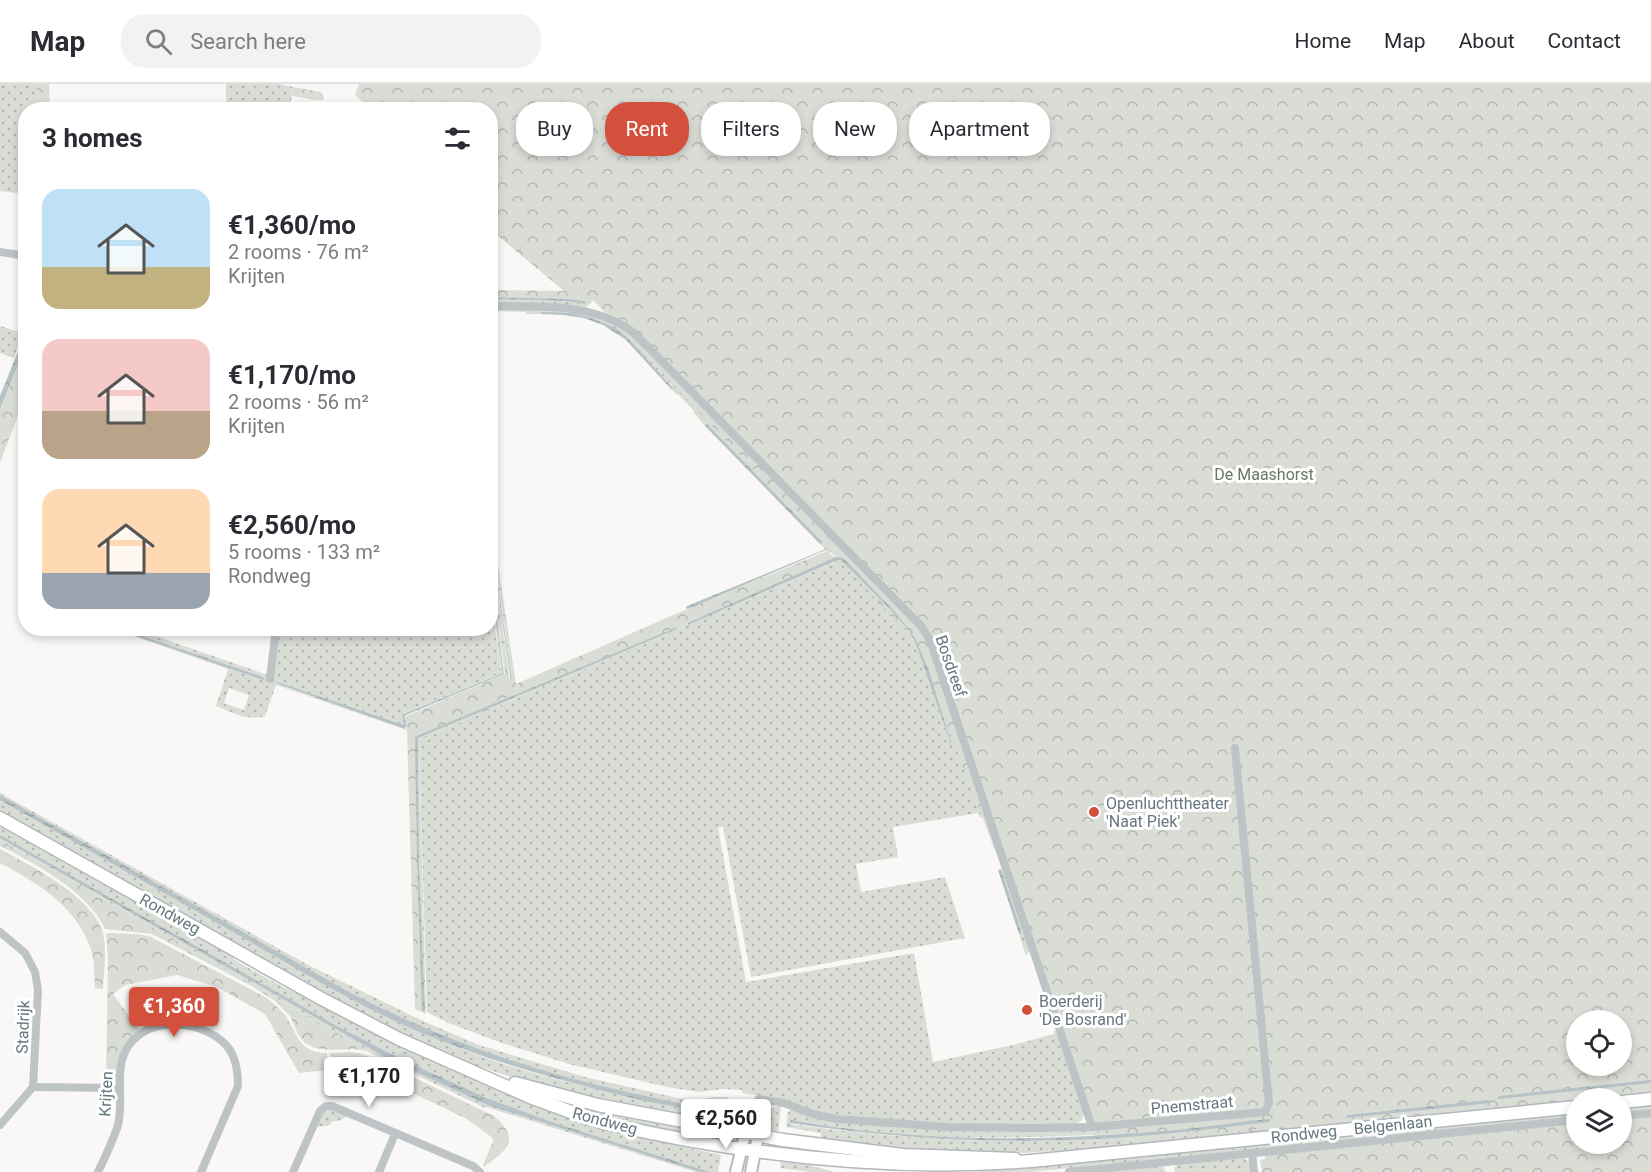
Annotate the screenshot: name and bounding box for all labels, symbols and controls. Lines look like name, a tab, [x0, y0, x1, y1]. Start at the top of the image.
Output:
search box	[121, 14, 541, 68]
text: Map	[30, 25, 85, 58]
icon: search	[142, 25, 175, 58]
text: Search here	[190, 29, 306, 54]
text: Home	[1295, 29, 1351, 53]
text: Map	[1384, 29, 1426, 53]
text: About	[1459, 29, 1515, 53]
text: Contact	[1548, 29, 1621, 53]
chip: Buy	[516, 102, 593, 156]
chip: Rent	[605, 102, 689, 156]
chip: Filters	[701, 102, 801, 156]
chip: New	[813, 102, 897, 156]
chip: Apartment	[909, 102, 1050, 156]
icon: filters	[441, 122, 474, 155]
text: 3 homes	[42, 123, 143, 153]
text: €1,360/mo	[228, 210, 356, 240]
icon: home	[90, 213, 162, 285]
text: 2 rooms · 76 m²	[228, 240, 369, 264]
text: Krijten	[228, 264, 285, 288]
text: €1,170/mo	[228, 360, 356, 390]
icon: home	[90, 363, 162, 435]
text: 2 rooms · 56 m²	[228, 390, 369, 414]
text: Krijten	[228, 414, 285, 438]
park label: De Maashorst	[1214, 465, 1314, 484]
text: €2,560/mo	[228, 510, 356, 540]
icon: home	[90, 513, 162, 585]
text: 5 rooms · 133 m²	[228, 540, 380, 564]
text: Rondweg	[228, 564, 311, 588]
street label: Bosdreef	[932, 633, 971, 700]
place label: Openluchttheater 'Naat Piek'	[1106, 794, 1229, 831]
marker: Openluchttheater 'Naat Piek'	[1087, 805, 1101, 819]
street label: Rondweg	[136, 890, 204, 938]
pin: €1,360	[125, 987, 223, 1038]
place label: Boerderij 'De Bosrand'	[1039, 992, 1127, 1029]
text: €1,360	[143, 994, 205, 1018]
street label: Stadrijk	[13, 999, 33, 1054]
marker: Boerderij 'De Bosrand'	[1020, 1003, 1034, 1017]
map controls	[1566, 1010, 1632, 1154]
button: locate	[1566, 1010, 1632, 1076]
pin: €1,170	[320, 1057, 418, 1108]
text: €1,170	[338, 1064, 400, 1088]
street label: Krijten	[95, 1071, 117, 1117]
button: layers	[1566, 1088, 1632, 1154]
street label: Pnemstraat	[1150, 1092, 1234, 1118]
pin: €2,560	[677, 1099, 775, 1150]
street label: Rondweg	[570, 1103, 640, 1139]
text: €2,560	[695, 1106, 757, 1130]
street label: Belgenlaan	[1353, 1111, 1433, 1139]
street label: Rondweg	[1270, 1121, 1338, 1147]

